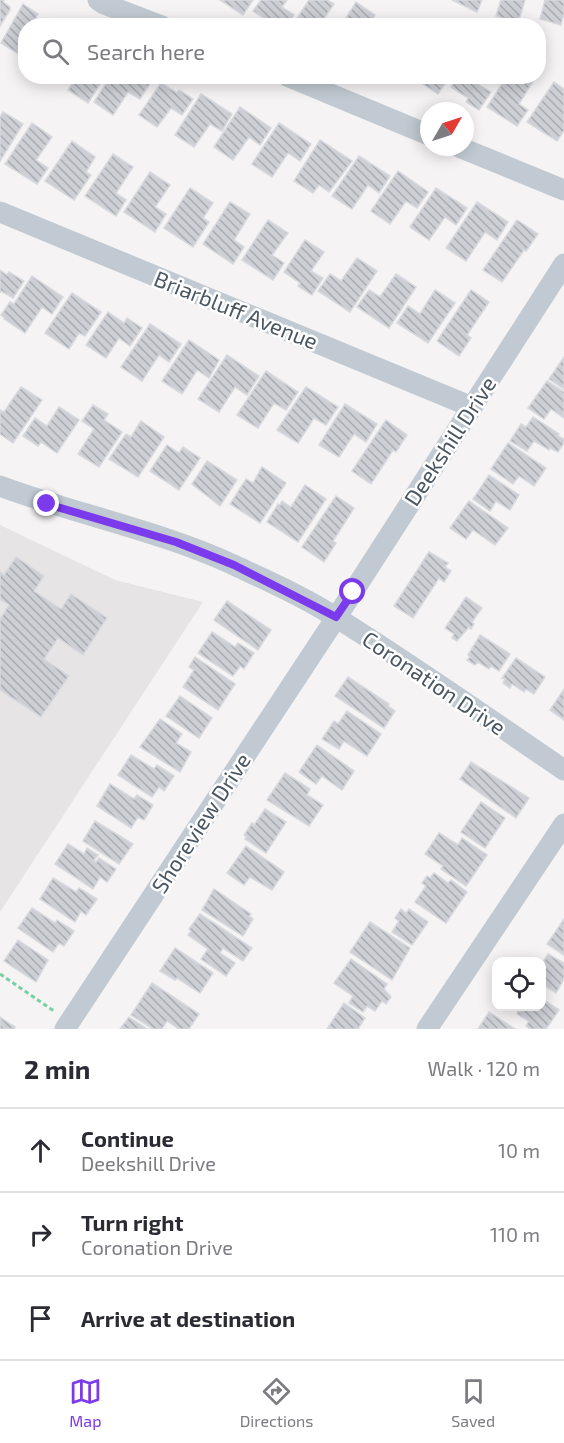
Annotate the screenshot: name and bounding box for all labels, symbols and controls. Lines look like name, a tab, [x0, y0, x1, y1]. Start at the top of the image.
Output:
search box	[18, 18, 546, 84]
icon: search	[39, 35, 72, 68]
text: Search here	[87, 38, 205, 64]
north arrow	[420, 102, 474, 156]
street label: Briarbluff Avenue	[151, 264, 322, 354]
street label: Deekshill Drive	[398, 371, 501, 510]
route end	[33, 490, 59, 516]
route start	[339, 578, 365, 604]
street label: Coronation Drive	[358, 625, 511, 740]
street label: Shoreview Drive	[145, 748, 255, 897]
map controls	[492, 957, 546, 1011]
button: locate	[492, 957, 546, 1011]
text: 2 min	[24, 1053, 90, 1084]
text: Walk · 120 m	[428, 1056, 540, 1080]
text: Continue	[81, 1125, 174, 1151]
icon: ahead	[24, 1134, 57, 1167]
text: 10 m	[498, 1138, 540, 1162]
text: Deekshill Drive	[81, 1151, 216, 1175]
text: Turn right	[81, 1209, 183, 1235]
icon: right	[24, 1218, 57, 1251]
text: 110 m	[490, 1222, 540, 1246]
text: Coronation Drive	[81, 1235, 233, 1259]
icon: arrive	[24, 1302, 57, 1335]
text: Arrive at destination	[81, 1305, 295, 1331]
tab: Map	[69, 1375, 102, 1430]
tab: Directions	[240, 1375, 313, 1430]
tab: Saved	[451, 1375, 495, 1430]

